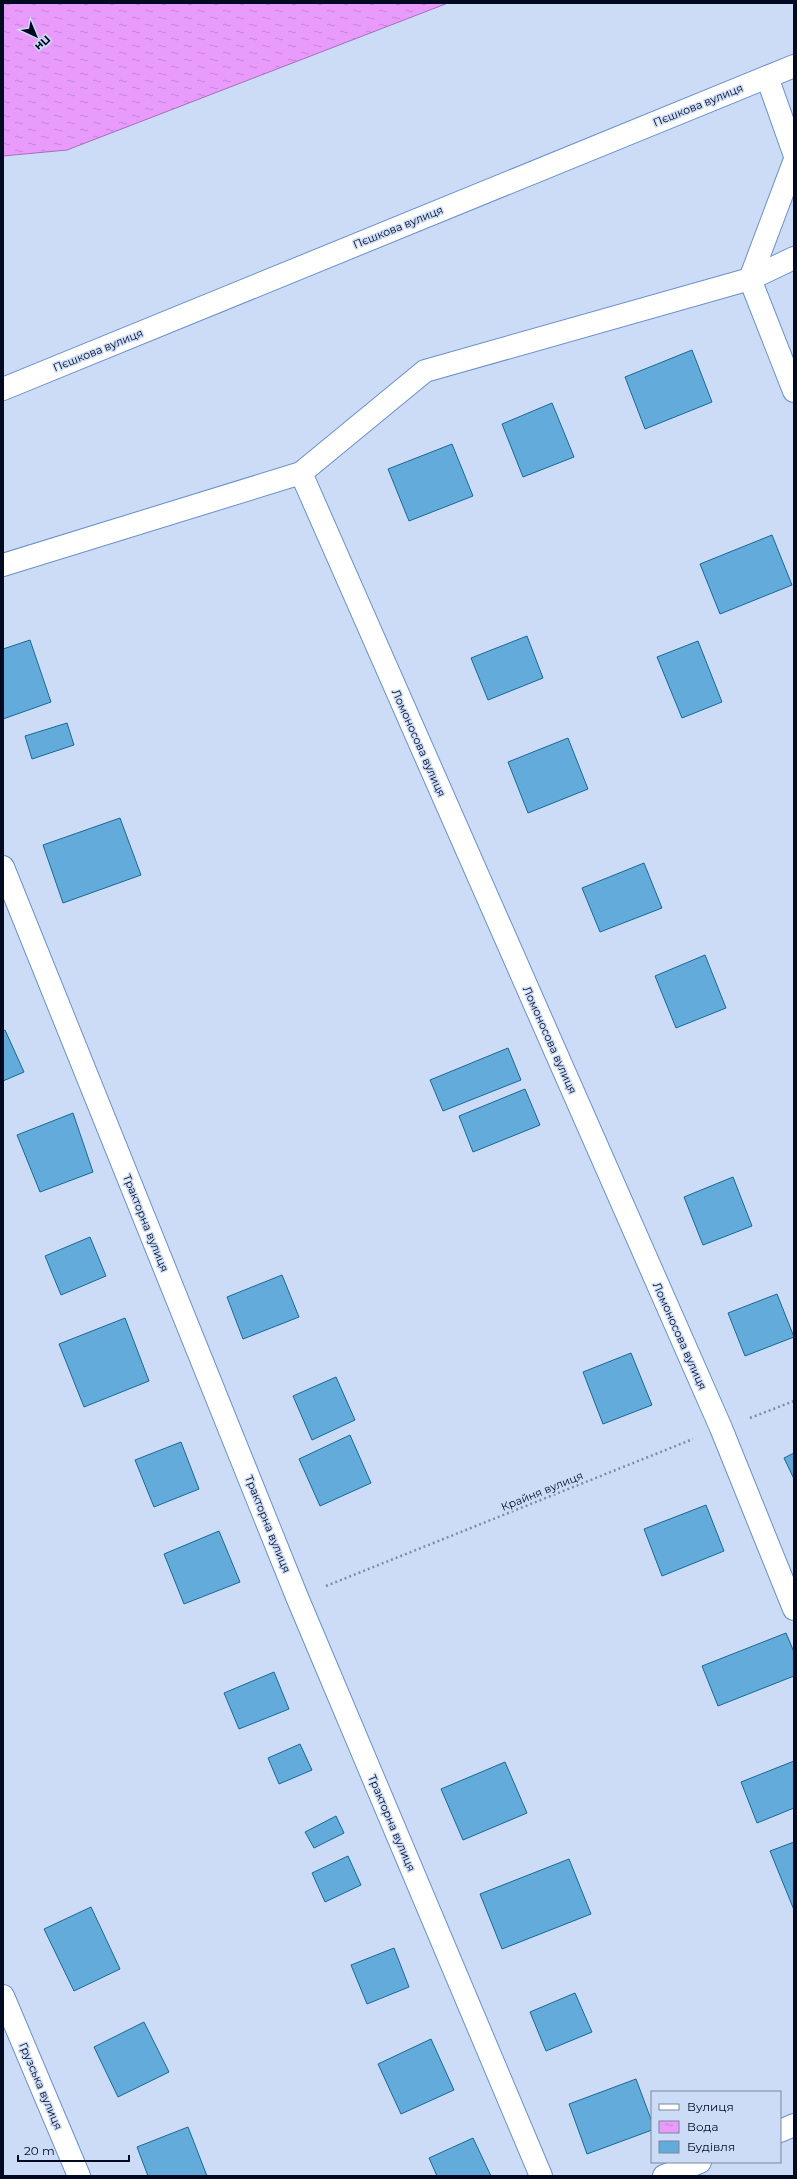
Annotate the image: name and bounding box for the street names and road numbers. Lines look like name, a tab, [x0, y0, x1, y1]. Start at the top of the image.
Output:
street label: Пєшкова вулиця	[651, 81, 745, 129]
street label: Пєшкова вулиця	[351, 203, 445, 251]
street label: Пєшкова вулиця	[51, 326, 145, 374]
street label: Ломоносова вулиця	[389, 687, 449, 799]
street label: Ломоносова вулиця	[520, 984, 580, 1096]
street label: Тракторна вулиця	[120, 1172, 172, 1274]
street label: Ломоносова вулиця	[650, 1280, 710, 1392]
street label: Крайня вулиця	[499, 1468, 585, 1514]
street label: Тракторна вулиця	[242, 1473, 294, 1575]
street label: Тракторна вулиця	[365, 1772, 419, 1874]
street label: Грузська вулиця	[16, 2040, 66, 2132]

